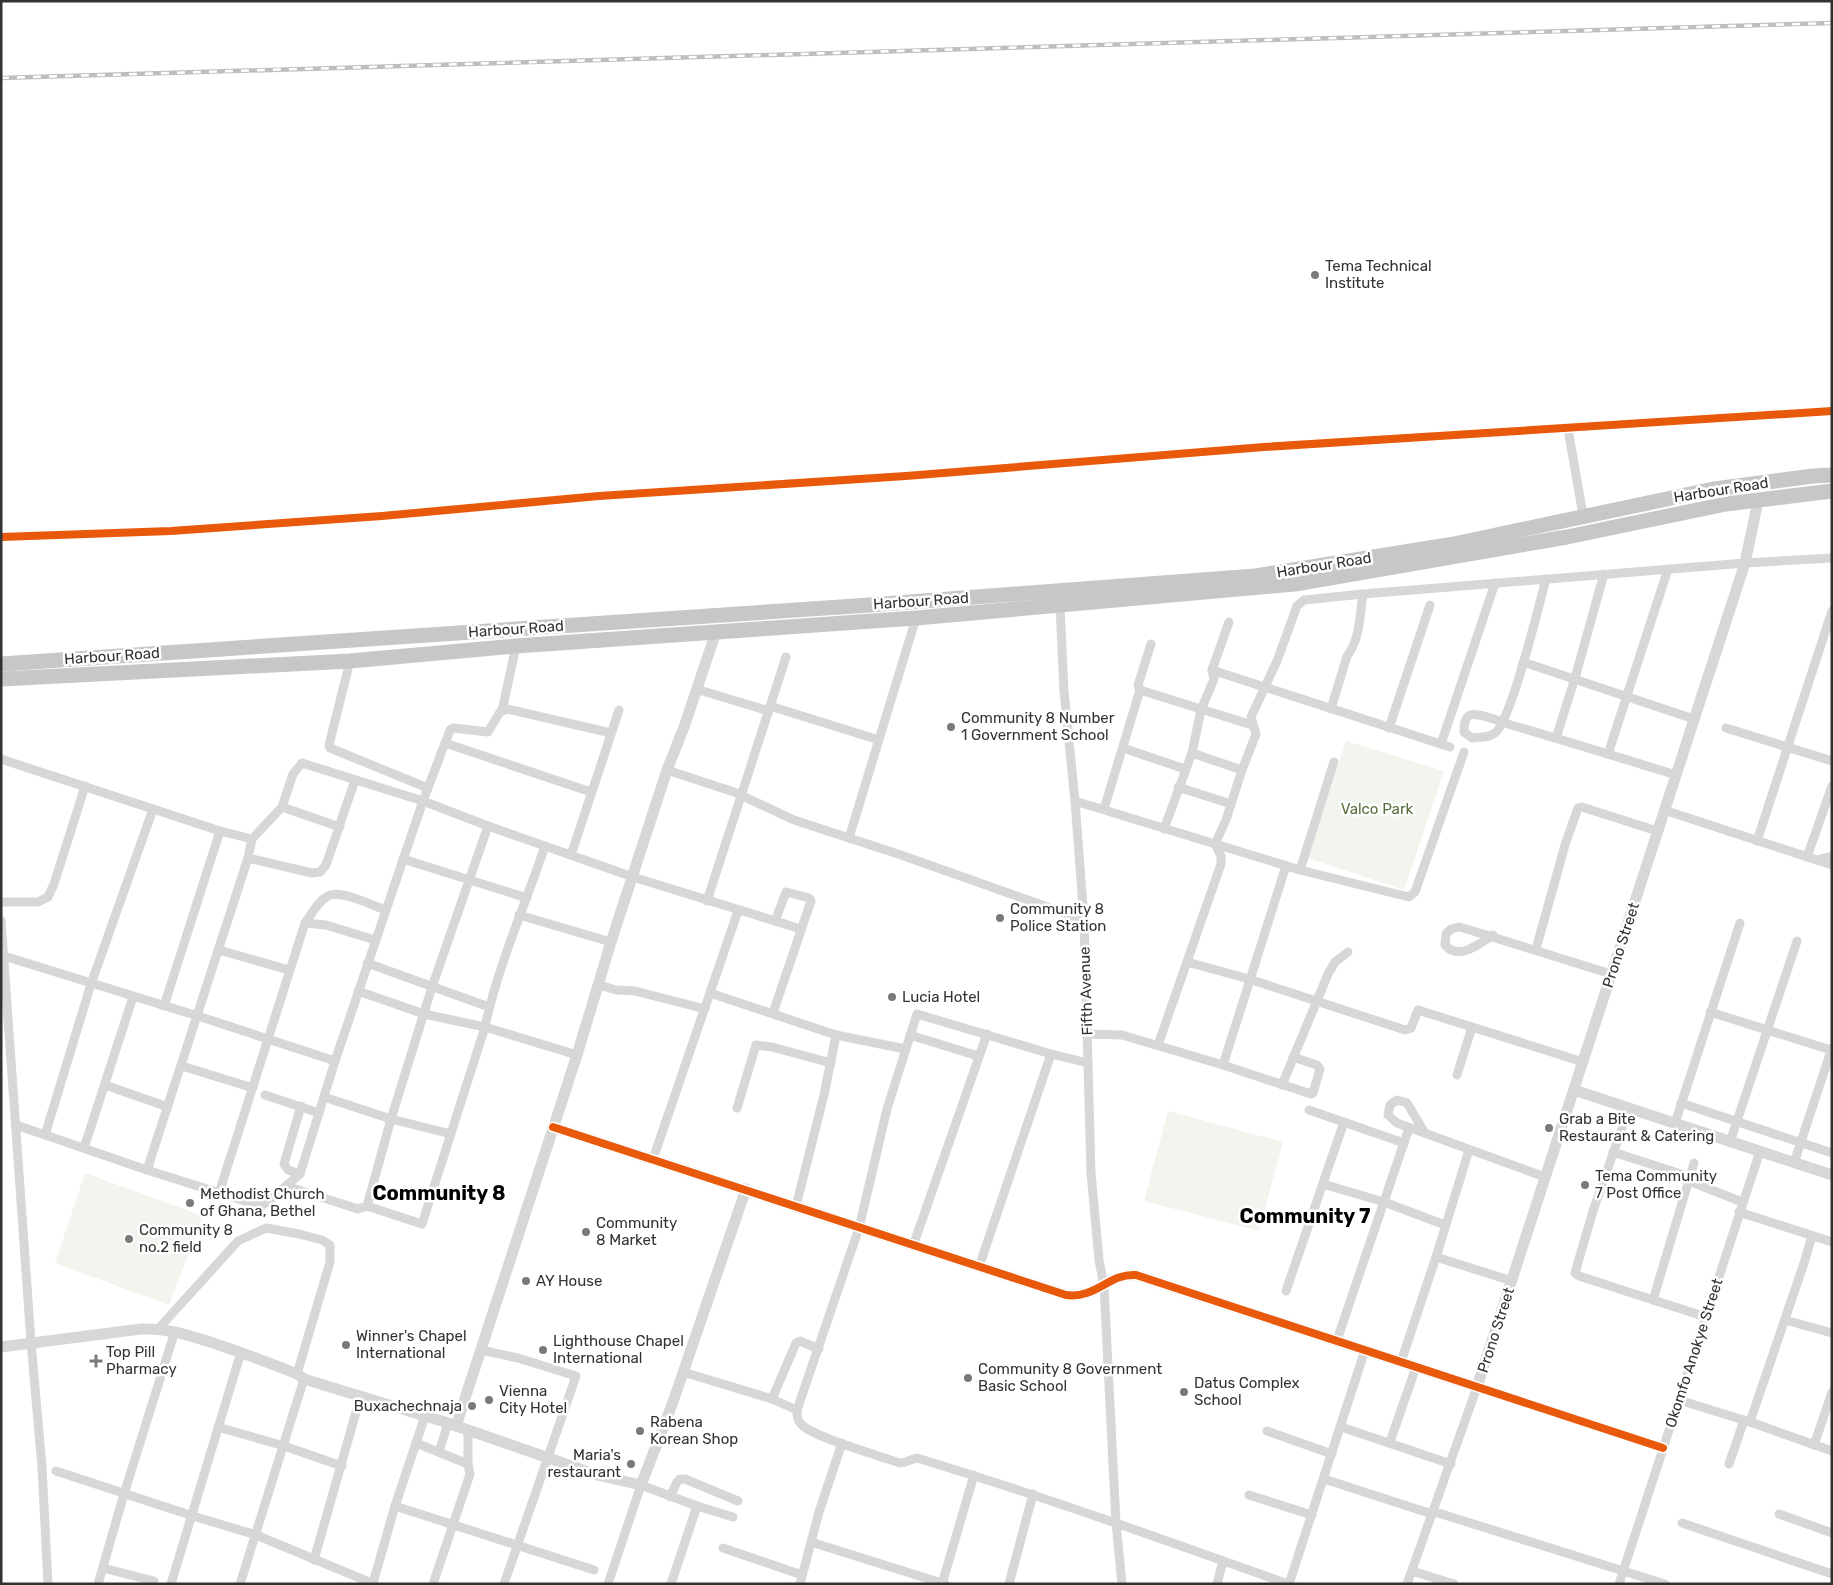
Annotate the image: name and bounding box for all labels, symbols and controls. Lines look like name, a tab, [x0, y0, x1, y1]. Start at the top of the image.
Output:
place label: Tema Technical Institute	[1325, 257, 1432, 292]
marker: Tema Technical Institute	[1309, 269, 1321, 281]
street label: Harbour Road	[1672, 474, 1770, 506]
street label: Harbour Road	[1275, 549, 1373, 581]
street label: Harbour Road	[873, 589, 969, 613]
street label: Harbour Road	[468, 617, 564, 641]
street label: Harbour Road	[64, 644, 160, 668]
place label: Community 8 Number 1 Government School	[961, 709, 1115, 744]
marker: Community 8 Number 1 Government School	[945, 721, 957, 733]
park label: Valco Park	[1341, 800, 1414, 818]
place label: Community 8 Police Station	[1010, 900, 1106, 935]
street label: Prono Street	[1599, 900, 1643, 990]
marker: Community 8 Police Station	[994, 912, 1006, 924]
street label: Fifth Avenue	[1075, 946, 1097, 1036]
place label: Lucia Hotel	[902, 988, 980, 1006]
marker: Lucia Hotel	[886, 991, 898, 1003]
place label: Grab a Bite Restaurant & Catering	[1559, 1110, 1714, 1145]
marker: Grab a Bite Restaurant & Catering	[1543, 1122, 1555, 1134]
place label: Tema Community 7 Post Office	[1595, 1167, 1717, 1202]
marker: Tema Community 7 Post Office	[1579, 1179, 1591, 1191]
district label: Community 8	[373, 1181, 505, 1205]
place label: Methodist Church of Ghana, Bethel	[200, 1185, 325, 1220]
marker: Methodist Church of Ghana, Bethel	[184, 1197, 196, 1209]
district label: Community 7	[1240, 1204, 1370, 1228]
place label: Community 8 Market	[596, 1214, 677, 1249]
place label: Community 8 no.2 field	[139, 1221, 233, 1256]
marker: Community 8 Market	[580, 1226, 592, 1238]
marker: Community 8 no.2 field	[123, 1233, 135, 1245]
place label: AY House	[536, 1272, 602, 1290]
marker: AY House	[520, 1275, 532, 1287]
street label: Okomfo Anokye Street	[1661, 1276, 1727, 1430]
street label: Prono Street	[1474, 1285, 1518, 1375]
place label: Winner's Chapel International	[356, 1327, 467, 1362]
place label: Lighthouse Chapel International	[553, 1332, 684, 1367]
marker: Winner's Chapel International	[340, 1339, 352, 1351]
place label: Top Pill Pharmacy	[106, 1343, 177, 1378]
marker: Lighthouse Chapel International	[537, 1344, 549, 1356]
marker: Top Pill Pharmacy	[90, 1355, 102, 1367]
place label: Community 8 Government Basic School	[978, 1360, 1162, 1395]
marker: Community 8 Government Basic School	[962, 1372, 974, 1384]
place label: Datus Complex School	[1194, 1374, 1300, 1409]
place label: Vienna City Hotel	[499, 1382, 567, 1417]
marker: Datus Complex School	[1178, 1386, 1190, 1398]
marker: Vienna City Hotel	[483, 1394, 495, 1406]
place label: Buxachechnaja	[354, 1397, 462, 1415]
marker: Buxachechnaja	[466, 1400, 478, 1412]
place label: Rabena Korean Shop	[650, 1413, 738, 1448]
marker: Rabena Korean Shop	[634, 1425, 646, 1437]
place label: Maria's restaurant	[548, 1446, 621, 1481]
marker: Maria's restaurant	[625, 1458, 637, 1470]

